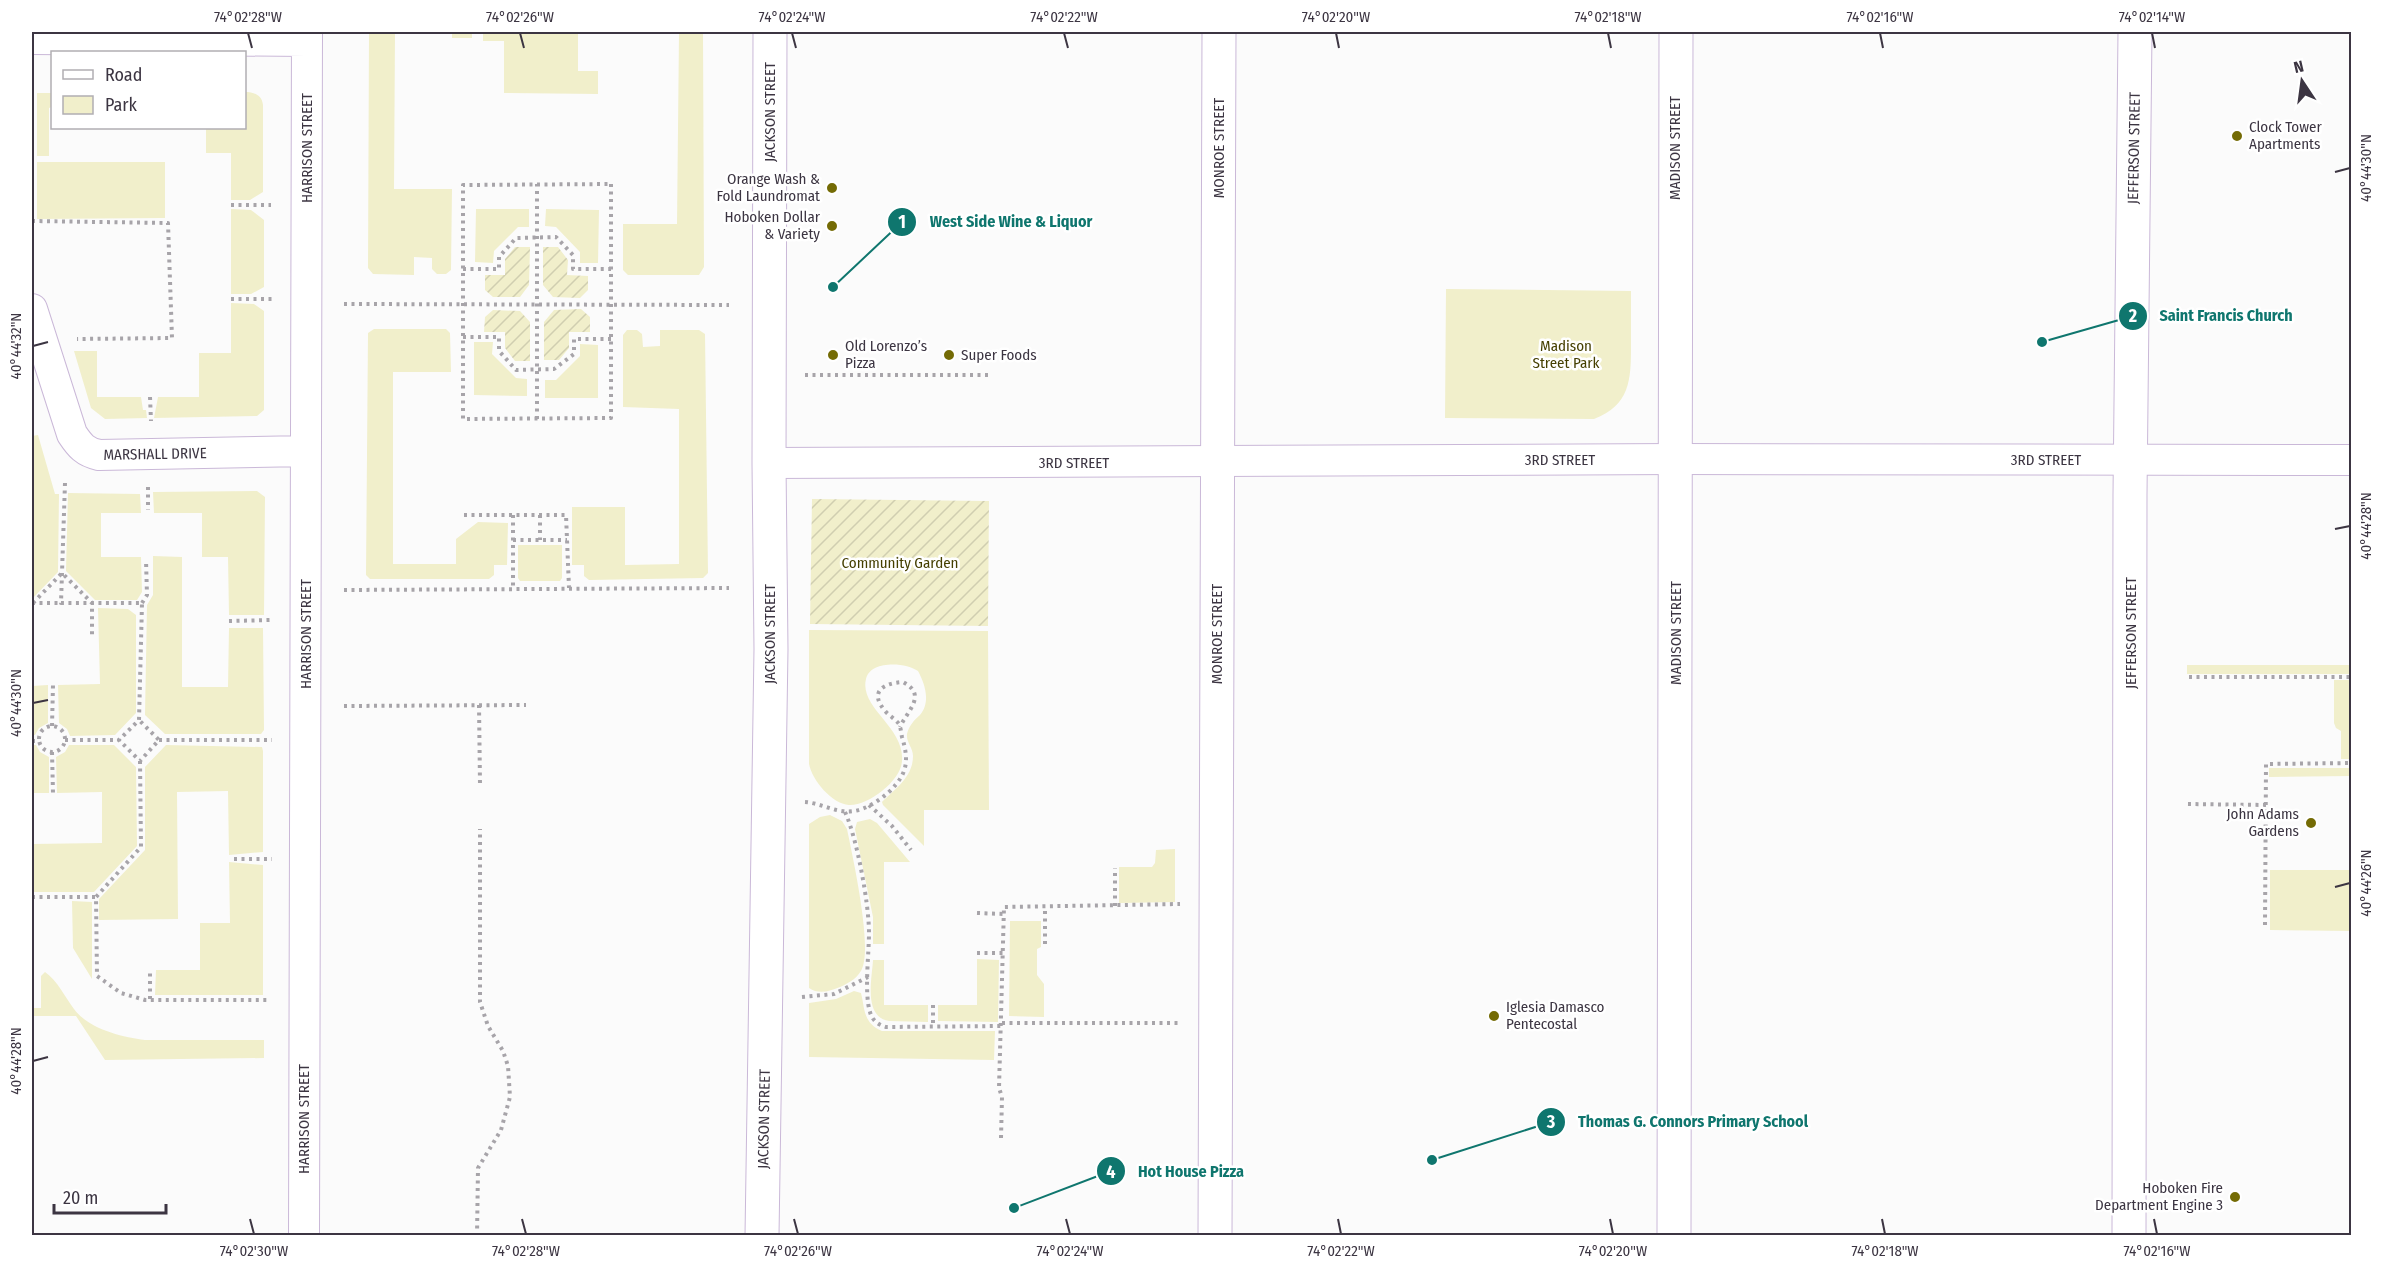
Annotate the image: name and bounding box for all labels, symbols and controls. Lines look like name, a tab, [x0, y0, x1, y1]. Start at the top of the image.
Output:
text: 74°02'28"W	[214, 8, 282, 26]
text: 74°02'26"W	[486, 8, 554, 26]
text: 74°02'24"W	[759, 8, 825, 26]
text: 74°02'22"W	[1030, 8, 1098, 26]
text: 74°02'20"W	[1302, 8, 1370, 26]
text: 74°02'18"W	[1574, 8, 1642, 26]
text: 74°02'16"W	[1846, 8, 1914, 26]
text: 74°02'14"W	[2119, 8, 2185, 26]
legend	[51, 51, 246, 129]
north arrow	[2272, 51, 2332, 111]
text: N	[2292, 57, 2306, 77]
street label: JACKSON STREET	[761, 62, 779, 162]
text: Road	[105, 64, 142, 86]
street label: JEFFERSON STREET	[2124, 92, 2144, 204]
street label: HARRISON STREET	[298, 93, 316, 203]
text: Park	[105, 94, 138, 116]
street label: MADISON STREET	[1666, 96, 1684, 200]
street label: MONROE STREET	[1210, 98, 1228, 198]
place label: Clock Tower Apartments	[2249, 118, 2322, 153]
marker: Clock Tower Apartments	[2230, 129, 2244, 143]
text: 40°44'30"N	[2357, 134, 2375, 202]
place label: Orange Wash & Fold Laundromat	[716, 170, 820, 205]
marker: Orange Wash & Fold Laundromat	[825, 181, 839, 195]
callout: West Side Wine & Liquor	[887, 205, 1104, 239]
place label: Hoboken Dollar & Variety	[724, 208, 821, 243]
text: 1	[898, 211, 906, 233]
text: West Side Wine & Liquor	[930, 212, 1092, 231]
marker: Hoboken Dollar & Variety	[825, 219, 839, 233]
callout: Saint Francis Church	[2118, 299, 2305, 333]
text: 2	[2128, 305, 2137, 327]
text: Saint Francis Church	[2159, 306, 2293, 325]
text: 40°44'32"N	[7, 313, 25, 379]
place label: Old Lorenzo’s Pizza	[845, 337, 927, 372]
park label: Madison Street Park	[1532, 337, 1600, 372]
place label: Super Foods	[961, 346, 1037, 364]
marker: Old Lorenzo’s Pizza	[826, 348, 840, 362]
marker: Super Foods	[942, 348, 956, 362]
street label: MARSHALL DRIVE	[103, 444, 207, 464]
street label: 3RD STREET	[1525, 451, 1595, 469]
street label: 3RD STREET	[2011, 451, 2081, 469]
street label: 3RD STREET	[1039, 454, 1109, 472]
text: 40°44'28"N	[2357, 492, 2375, 560]
park label: Community Garden	[841, 554, 959, 572]
street label: JEFFERSON STREET	[2122, 577, 2140, 689]
street label: HARRISON STREET	[297, 579, 315, 689]
street label: MADISON STREET	[1667, 581, 1685, 685]
street label: JACKSON STREET	[761, 584, 779, 684]
street label: MONROE STREET	[1208, 584, 1226, 684]
text: 40°44'30"N	[7, 669, 25, 737]
place label: John Adams Gardens	[2226, 805, 2299, 840]
marker: John Adams Gardens	[2304, 816, 2318, 830]
text: 40°44'26"N	[2357, 849, 2375, 917]
place label: Iglesia Damasco Pentecostal	[1506, 998, 1605, 1033]
marker: Iglesia Damasco Pentecostal	[1487, 1009, 1501, 1023]
text: 40°44'28"N	[7, 1027, 25, 1095]
street label: HARRISON STREET	[295, 1064, 313, 1174]
street label: JACKSON STREET	[754, 1069, 774, 1169]
callout: Thomas G. Connors Primary School	[1536, 1105, 1820, 1139]
text: 3	[1546, 1111, 1556, 1133]
text: Thomas G. Connors Primary School	[1578, 1112, 1809, 1131]
callout: Hot House Pizza	[1096, 1154, 1256, 1188]
text: 4	[1106, 1161, 1116, 1183]
text: Hot House Pizza	[1138, 1162, 1244, 1181]
scale bar	[54, 1177, 166, 1215]
place label: Hoboken Fire Department Engine 3	[2095, 1179, 2223, 1214]
text: 20 m	[63, 1187, 98, 1209]
marker: Hoboken Fire Department Engine 3	[2228, 1190, 2242, 1204]
text: 74°02'30"W	[220, 1242, 288, 1260]
text: 74°02'28"W	[492, 1242, 560, 1260]
text: 74°02'26"W	[764, 1242, 832, 1260]
text: 74°02'24"W	[1037, 1242, 1103, 1260]
text: 74°02'22"W	[1307, 1242, 1375, 1260]
text: 74°02'20"W	[1579, 1242, 1647, 1260]
text: 74°02'18"W	[1851, 1242, 1919, 1260]
text: 74°02'16"W	[2123, 1242, 2191, 1260]

